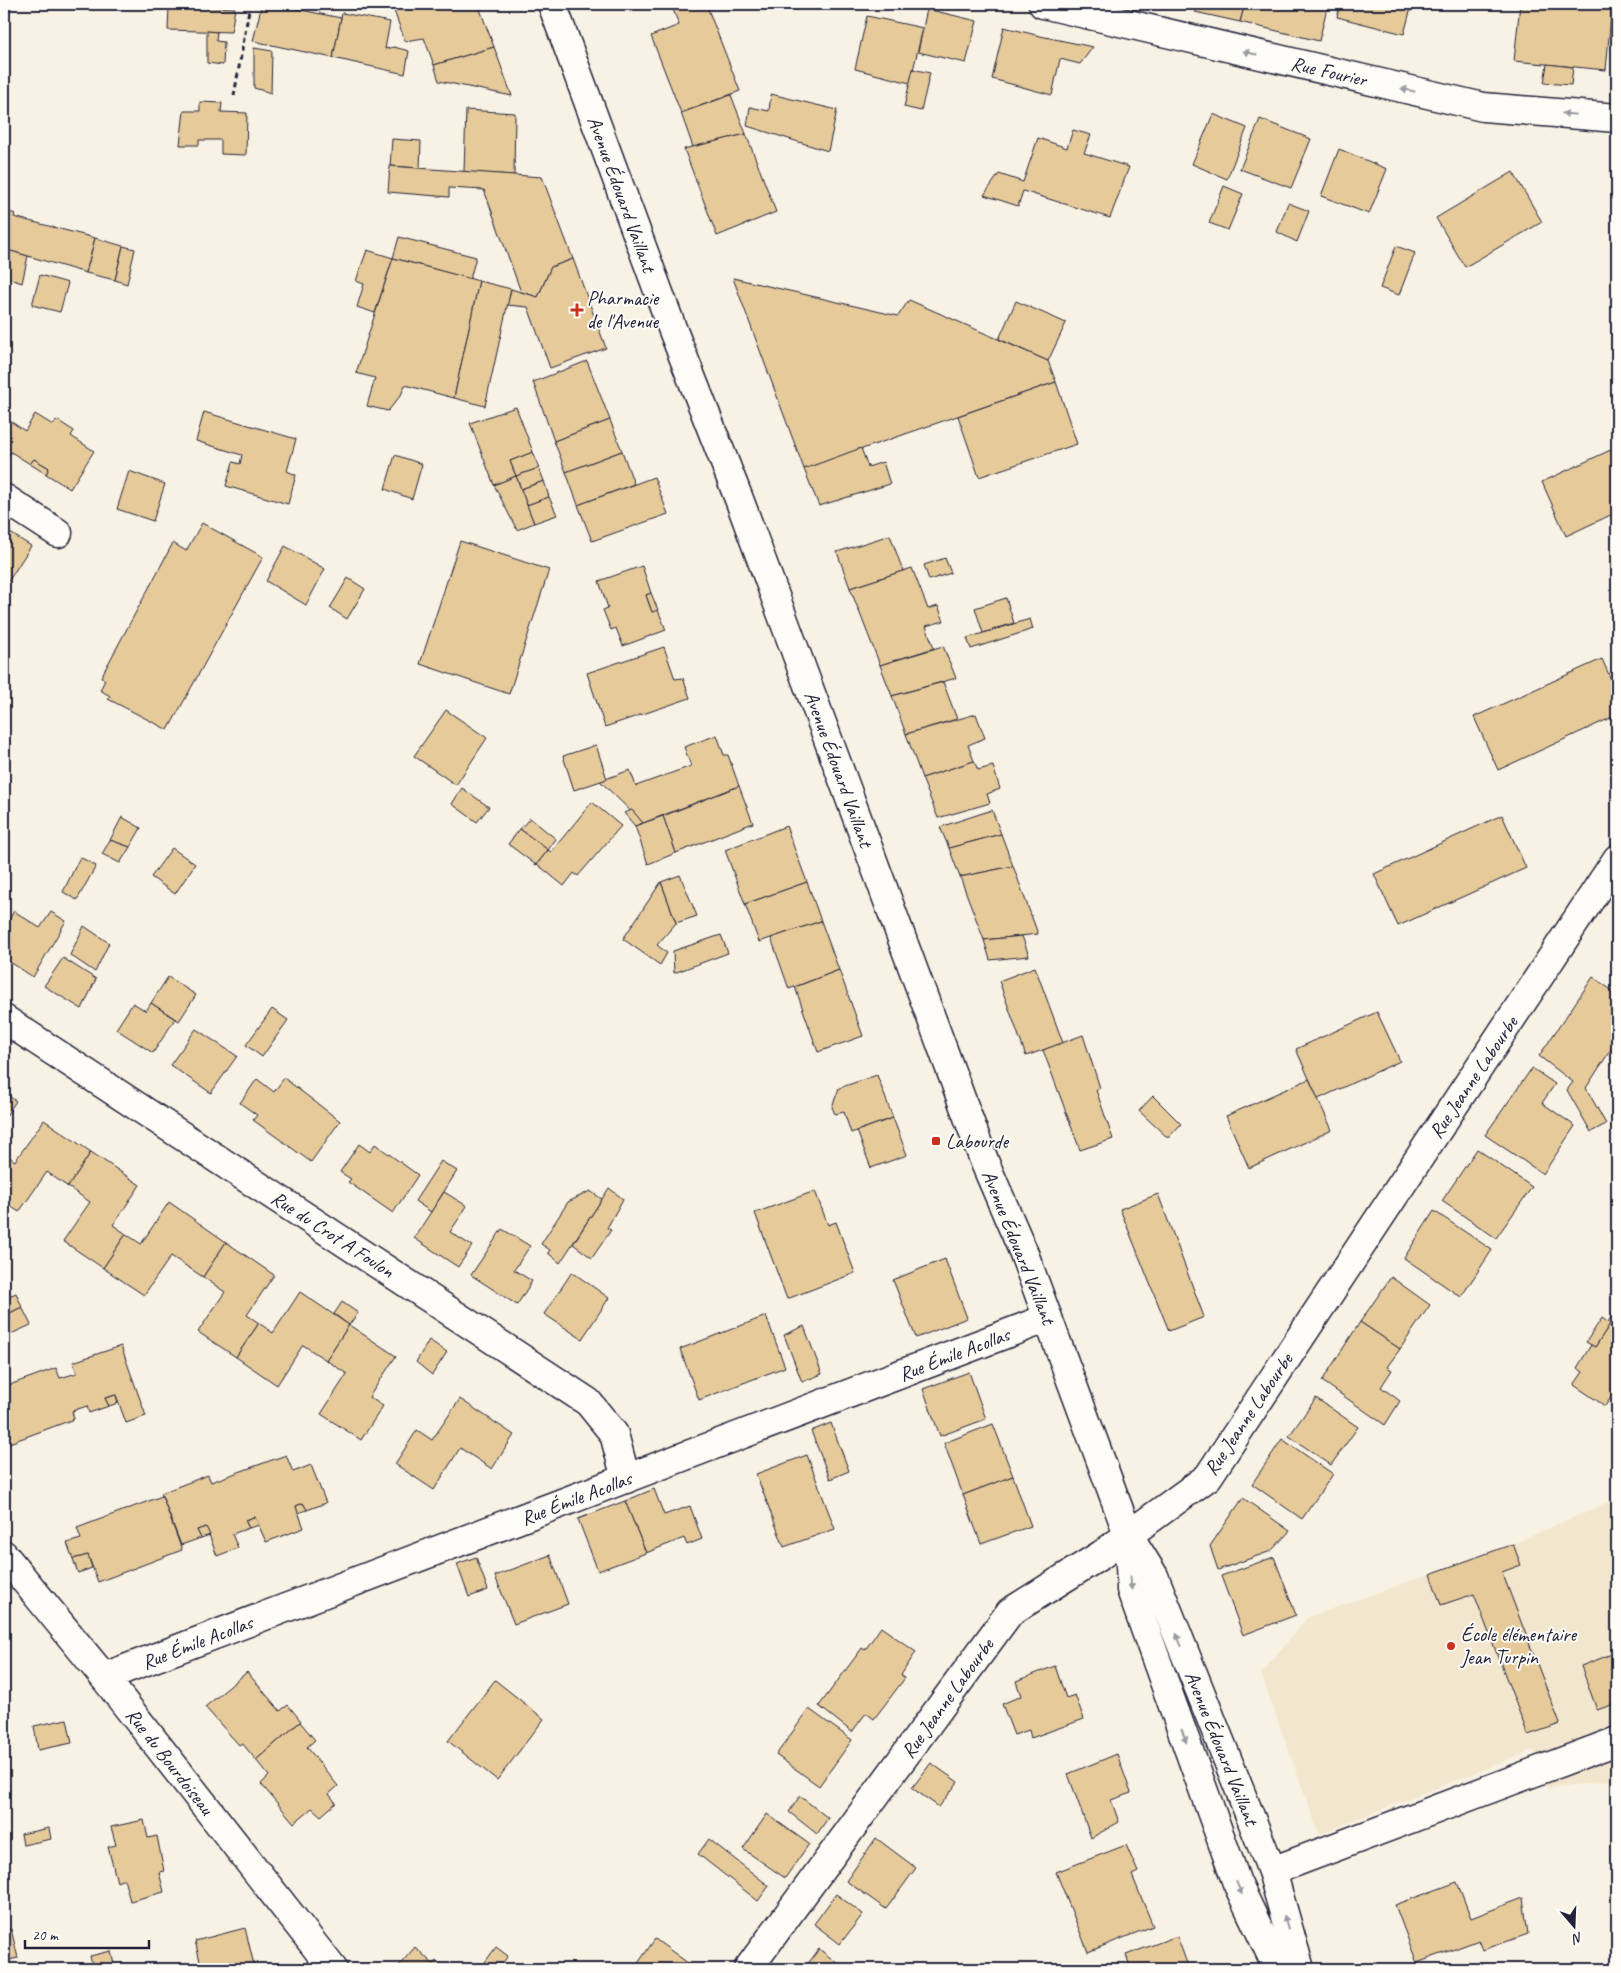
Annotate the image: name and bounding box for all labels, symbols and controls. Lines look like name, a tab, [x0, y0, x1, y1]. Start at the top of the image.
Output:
one-way arrow	[1243, 49, 1258, 57]
street label: Rue Fourier	[1289, 51, 1371, 93]
one-way arrow	[1401, 86, 1416, 94]
one-way arrow	[1560, 110, 1576, 118]
street label: Avenue Édouard Vaillant	[582, 113, 662, 278]
place label: Pharmacie de l'Avenue	[587, 286, 660, 334]
marker: Pharmacie de l'Avenue	[571, 304, 583, 316]
street label: Avenue Édouard Vaillant	[799, 688, 879, 853]
street label: Rue Jeanne Labourbe	[1423, 1010, 1524, 1143]
place label: Labourde	[946, 1129, 1009, 1154]
marker: Labourde	[930, 1135, 942, 1147]
street label: Avenue Édouard Vaillant	[976, 1166, 1062, 1330]
street label: Rue du Crot A Foulon	[267, 1185, 400, 1284]
street label: Rue Émile Acollas	[895, 1321, 1015, 1387]
street label: Rue Jeanne Labourbe	[1198, 1347, 1299, 1480]
street label: Rue Émile Acollas	[517, 1465, 637, 1531]
one-way arrow	[1127, 1575, 1135, 1591]
street label: Rue Émile Acollas	[138, 1609, 258, 1675]
place label: École élémentaire Jean Turpin	[1460, 1622, 1577, 1670]
street label: Rue Jeanne Labourbe	[896, 1632, 1000, 1763]
one-way arrow	[1175, 1632, 1183, 1647]
marker: École élémentaire Jean Turpin	[1445, 1640, 1457, 1652]
street label: Avenue Édouard Vaillant	[1179, 1667, 1265, 1831]
street label: Rue du Bourdoiseau	[120, 1703, 220, 1821]
one-way arrow	[1180, 1729, 1188, 1744]
one-way arrow	[1235, 1881, 1244, 1896]
north arrow	[1548, 1900, 1598, 1950]
one-way arrow	[1282, 1915, 1290, 1930]
scale bar	[25, 1918, 149, 1950]
text: 20 m	[32, 1926, 59, 1945]
text: N	[1569, 1928, 1585, 1948]

